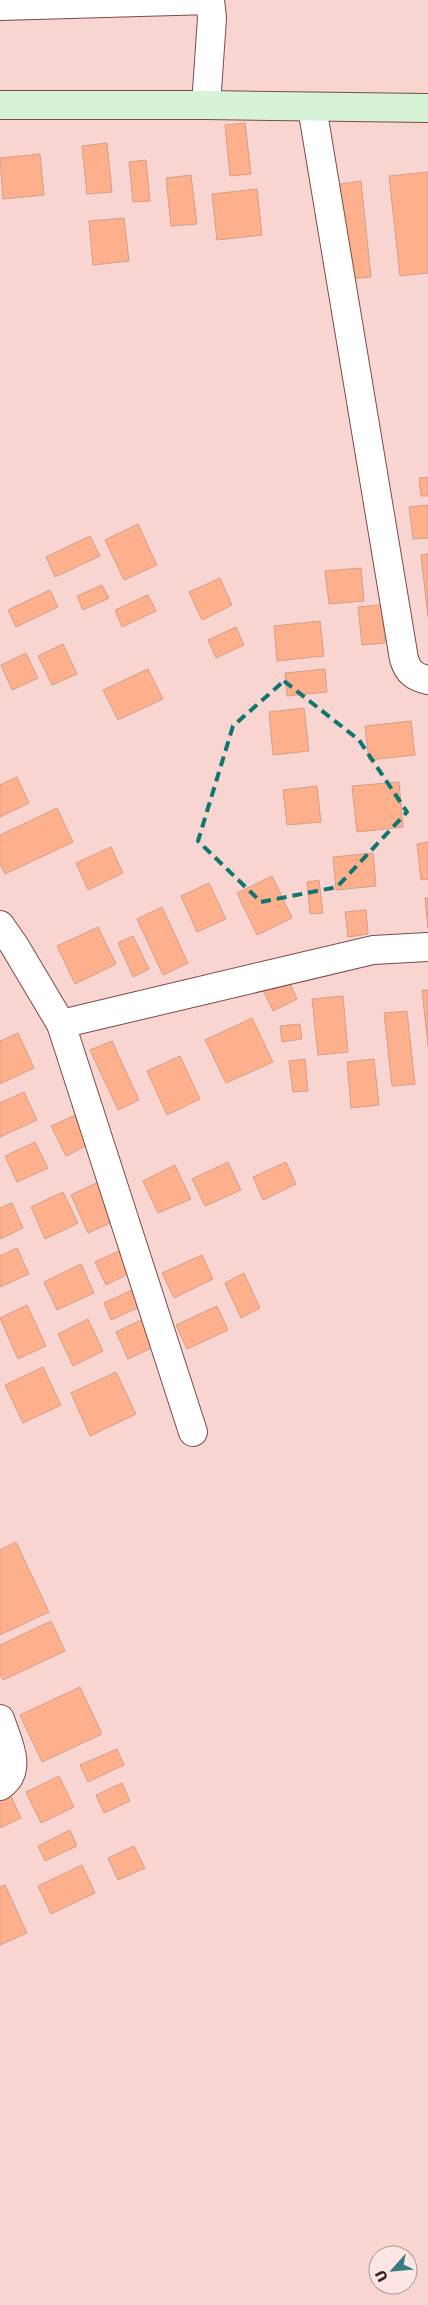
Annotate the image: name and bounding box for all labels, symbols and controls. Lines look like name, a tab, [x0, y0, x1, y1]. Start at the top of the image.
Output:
north arrow	[368, 2245, 418, 2295]
text: U	[372, 2267, 391, 2285]

